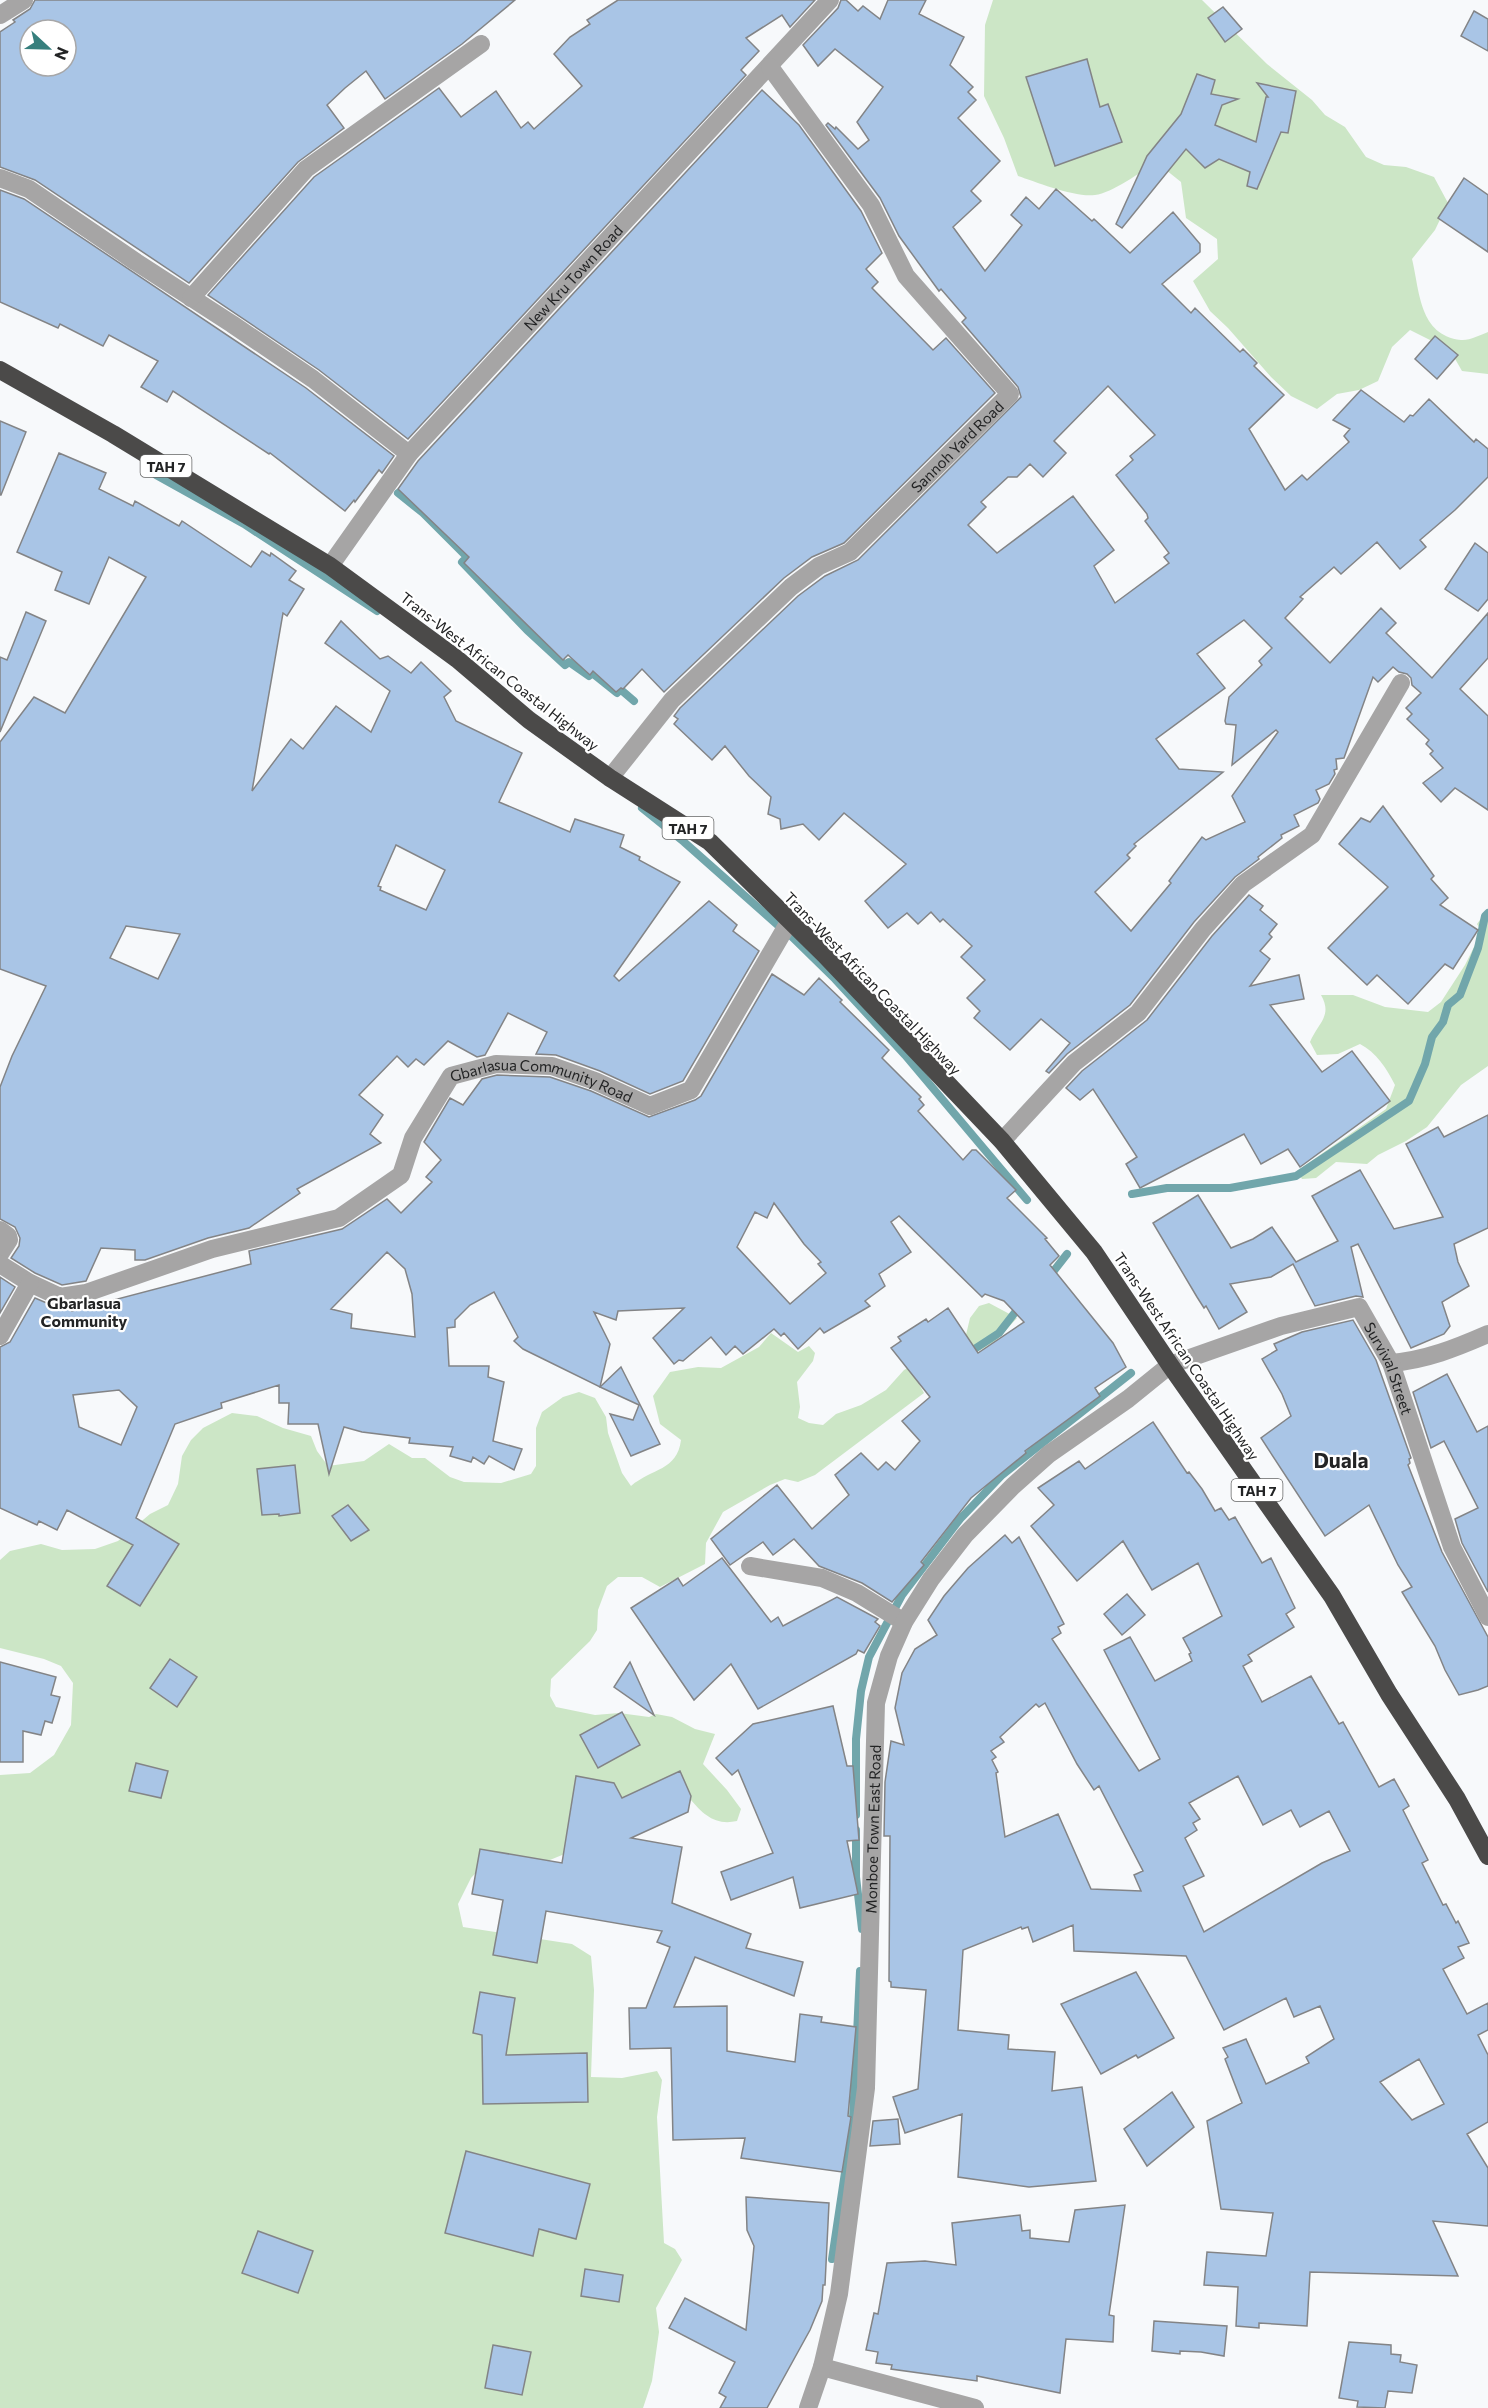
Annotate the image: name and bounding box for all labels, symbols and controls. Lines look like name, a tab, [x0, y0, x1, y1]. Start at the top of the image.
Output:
north arrow	[18, 18, 78, 78]
text: N	[51, 45, 73, 63]
street label: New Kru Town Road	[520, 221, 626, 334]
street label: Sannoh Yard Road	[907, 397, 1007, 496]
road number: TAH 7	[140, 455, 192, 477]
street label: Trans-West African Coastal Highway	[397, 588, 603, 754]
road number: TAH 7	[662, 817, 714, 839]
street label: Trans-West African Coastal Highway	[781, 888, 965, 1078]
street label: Gbarlasua Community Road	[448, 1055, 636, 1106]
street label: Trans-West African Coastal Highway	[1110, 1249, 1264, 1464]
district label: Gbarlasua Community	[41, 1293, 128, 1330]
street label: Survival Street	[1361, 1319, 1416, 1417]
district label: Duala	[1313, 1447, 1369, 1472]
road number: TAH 7	[1232, 1479, 1282, 1501]
street label: Monboe Town East Road	[862, 1744, 884, 1914]

